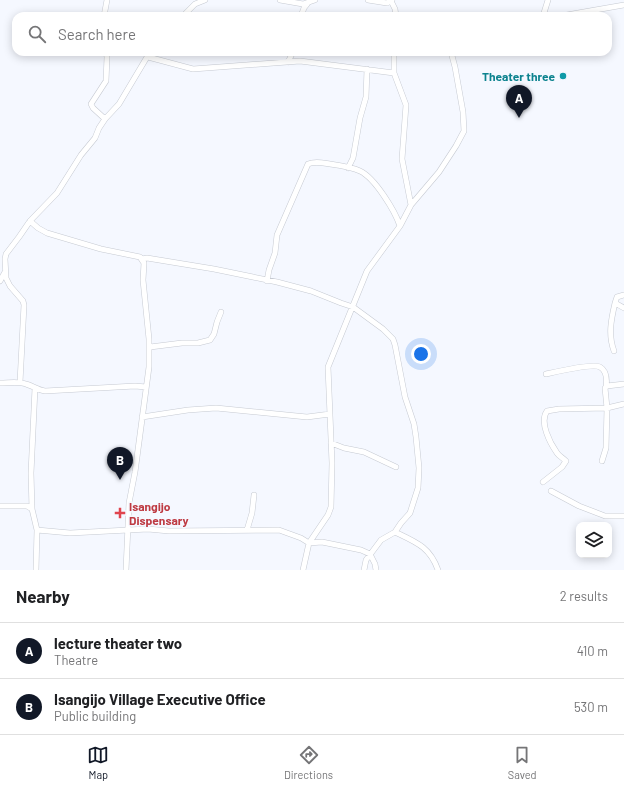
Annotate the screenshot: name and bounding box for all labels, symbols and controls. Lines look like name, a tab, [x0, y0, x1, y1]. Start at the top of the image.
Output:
search box	[12, 12, 612, 56]
icon: search	[26, 23, 48, 45]
text: Search here	[58, 25, 136, 43]
place label: Theater three	[482, 69, 555, 83]
marker: Theater three	[558, 71, 568, 81]
pin: A	[506, 85, 532, 118]
your location	[411, 344, 431, 364]
pin: B	[107, 447, 133, 480]
place label: Isangijo Dispensary	[129, 499, 189, 527]
marker: Isangijo Dispensary	[114, 507, 126, 519]
map controls	[576, 522, 612, 558]
button: layers	[576, 522, 612, 558]
text: Nearby	[16, 586, 70, 606]
text: 2 results	[560, 588, 608, 604]
text: lecture theater two	[54, 634, 182, 652]
text: A	[25, 643, 33, 659]
text: 410 m	[577, 643, 608, 659]
text: Theatre	[54, 652, 98, 668]
text: Isangijo Village Executive Office	[54, 690, 266, 708]
text: B	[25, 699, 33, 715]
text: 530 m	[574, 699, 608, 715]
text: Public building	[54, 708, 136, 724]
tab: Map	[87, 744, 109, 781]
tab: Directions	[284, 744, 333, 781]
tab: Saved	[508, 744, 537, 781]

